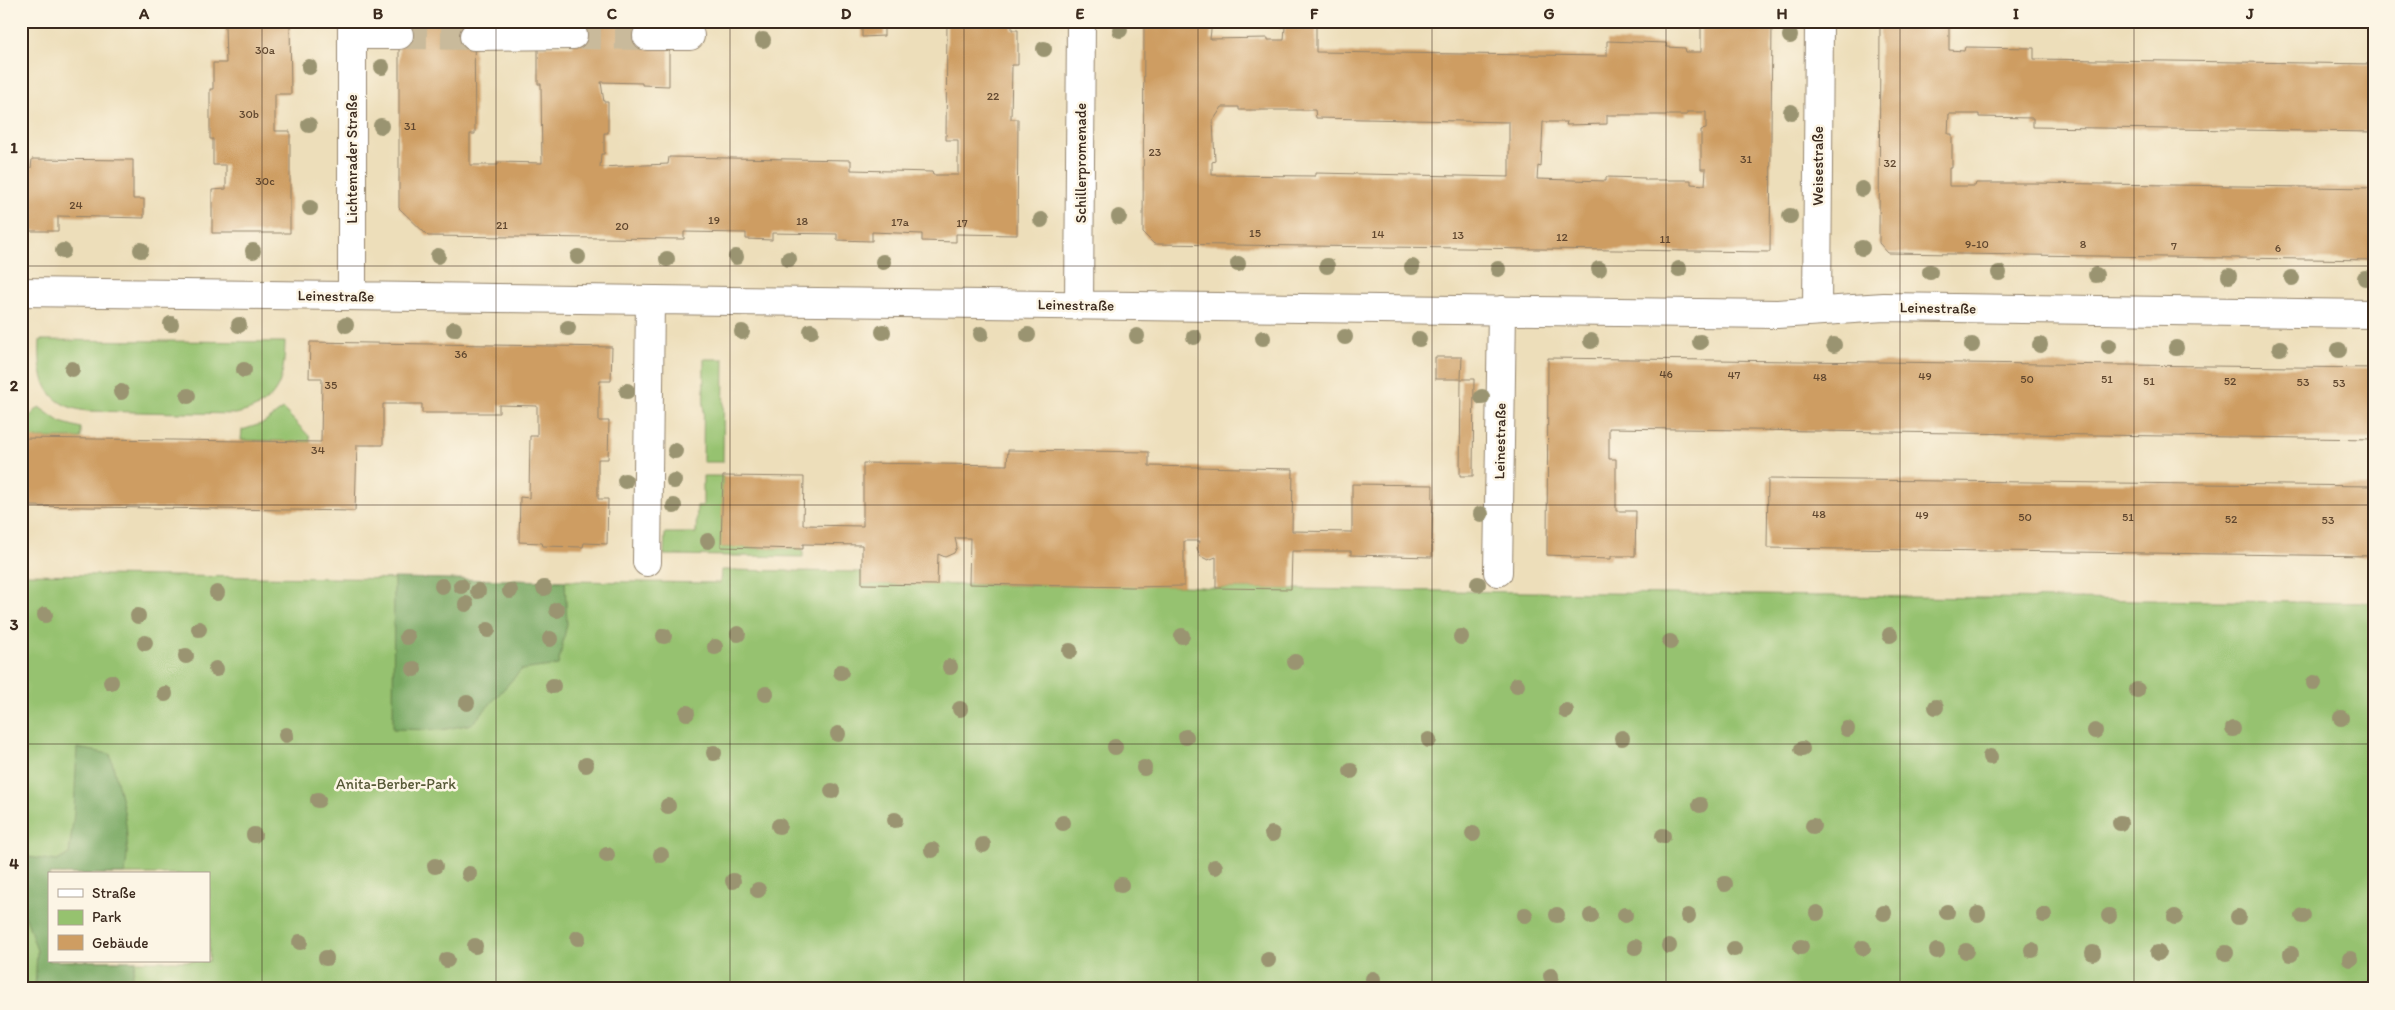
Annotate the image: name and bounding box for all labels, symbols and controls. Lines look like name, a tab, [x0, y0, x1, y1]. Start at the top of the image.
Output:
text: A	[138, 4, 150, 23]
text: B	[373, 4, 384, 23]
text: C	[607, 4, 618, 23]
text: D	[841, 4, 852, 23]
text: E	[1076, 4, 1085, 23]
text: F	[1310, 4, 1319, 23]
text: G	[1543, 4, 1555, 23]
text: H	[1776, 4, 1788, 23]
text: I	[2013, 4, 2019, 23]
text: J	[2245, 4, 2254, 23]
house number: 30a	[255, 43, 276, 57]
house number: 22	[987, 89, 1000, 103]
street label: Lichtenrader Straße	[343, 94, 361, 224]
street label: Schillerpromenade	[1072, 103, 1090, 223]
house number: 30b	[239, 107, 259, 121]
house number: 31	[404, 119, 416, 133]
street label: Weisestraße	[1809, 126, 1827, 206]
text: 1	[10, 138, 18, 157]
house number: 23	[1149, 145, 1162, 159]
house number: 31	[1740, 152, 1752, 166]
house number: 32	[1884, 156, 1897, 170]
house number: 30c	[255, 174, 275, 188]
house number: 24	[69, 198, 83, 212]
house number: 19	[708, 213, 720, 227]
house number: 18	[796, 214, 808, 228]
house number: 17a	[891, 215, 910, 229]
house number: 17	[956, 216, 968, 230]
house number: 21	[496, 218, 508, 232]
house number: 20	[615, 219, 629, 233]
house number: 15	[1249, 226, 1261, 240]
house number: 14	[1372, 227, 1384, 241]
house number: 13	[1452, 228, 1465, 242]
house number: 12	[1556, 230, 1569, 244]
house number: 11	[1659, 232, 1671, 246]
house number: 9-10	[1965, 237, 1989, 251]
house number: 8	[2080, 237, 2087, 251]
house number: 7	[2171, 239, 2177, 253]
house number: 6	[2275, 241, 2281, 255]
street label: Leinestraße	[298, 286, 374, 306]
street label: Leinestraße	[1038, 295, 1114, 315]
street label: Leinestraße	[1900, 298, 1976, 318]
house number: 36	[455, 347, 467, 361]
house number: 46	[1659, 367, 1673, 381]
house number: 47	[1727, 368, 1741, 382]
house number: 49	[1918, 369, 1932, 383]
house number: 48	[1813, 370, 1827, 384]
house number: 50	[2020, 372, 2034, 386]
house number: 51	[2101, 372, 2113, 386]
house number: 51	[2143, 374, 2155, 388]
house number: 52	[2224, 374, 2237, 388]
house number: 53	[2297, 375, 2310, 389]
text: 2	[10, 376, 19, 395]
house number: 53	[2333, 376, 2346, 390]
house number: 35	[325, 378, 337, 392]
street label: Leinestraße	[1490, 403, 1510, 479]
house number: 34	[311, 443, 325, 457]
house number: 48	[1812, 507, 1826, 521]
house number: 49	[1915, 508, 1929, 522]
house number: 50	[2018, 510, 2032, 524]
house number: 51	[2122, 510, 2134, 524]
house number: 52	[2225, 512, 2238, 526]
house number: 53	[2322, 513, 2335, 527]
text: 3	[10, 615, 19, 634]
park label: Anita-Berber-Park	[336, 775, 456, 793]
text: 4	[9, 854, 19, 873]
legend	[48, 872, 210, 962]
text: Straße	[92, 884, 136, 902]
text: Park	[92, 908, 122, 926]
text: Gebäude	[92, 934, 149, 952]

